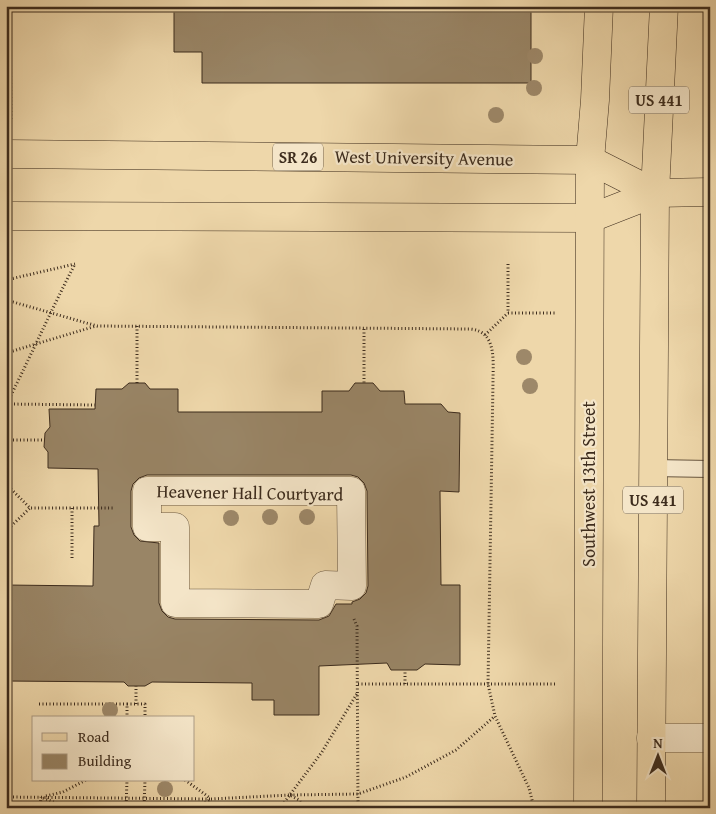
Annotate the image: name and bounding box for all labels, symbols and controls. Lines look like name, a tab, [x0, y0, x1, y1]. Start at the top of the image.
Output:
road number: US 441	[629, 86, 689, 114]
street label: West University Avenue	[334, 142, 514, 173]
road number: SR 26	[273, 144, 323, 170]
street label: Southwest 13th Street	[575, 400, 602, 567]
street label: Heavener Hall Courtyard	[156, 477, 344, 508]
road number: US 441	[623, 486, 683, 514]
legend	[32, 716, 195, 782]
text: Road	[78, 726, 109, 747]
north arrow	[634, 732, 684, 782]
text: N	[653, 733, 663, 753]
text: Building	[78, 750, 132, 771]

